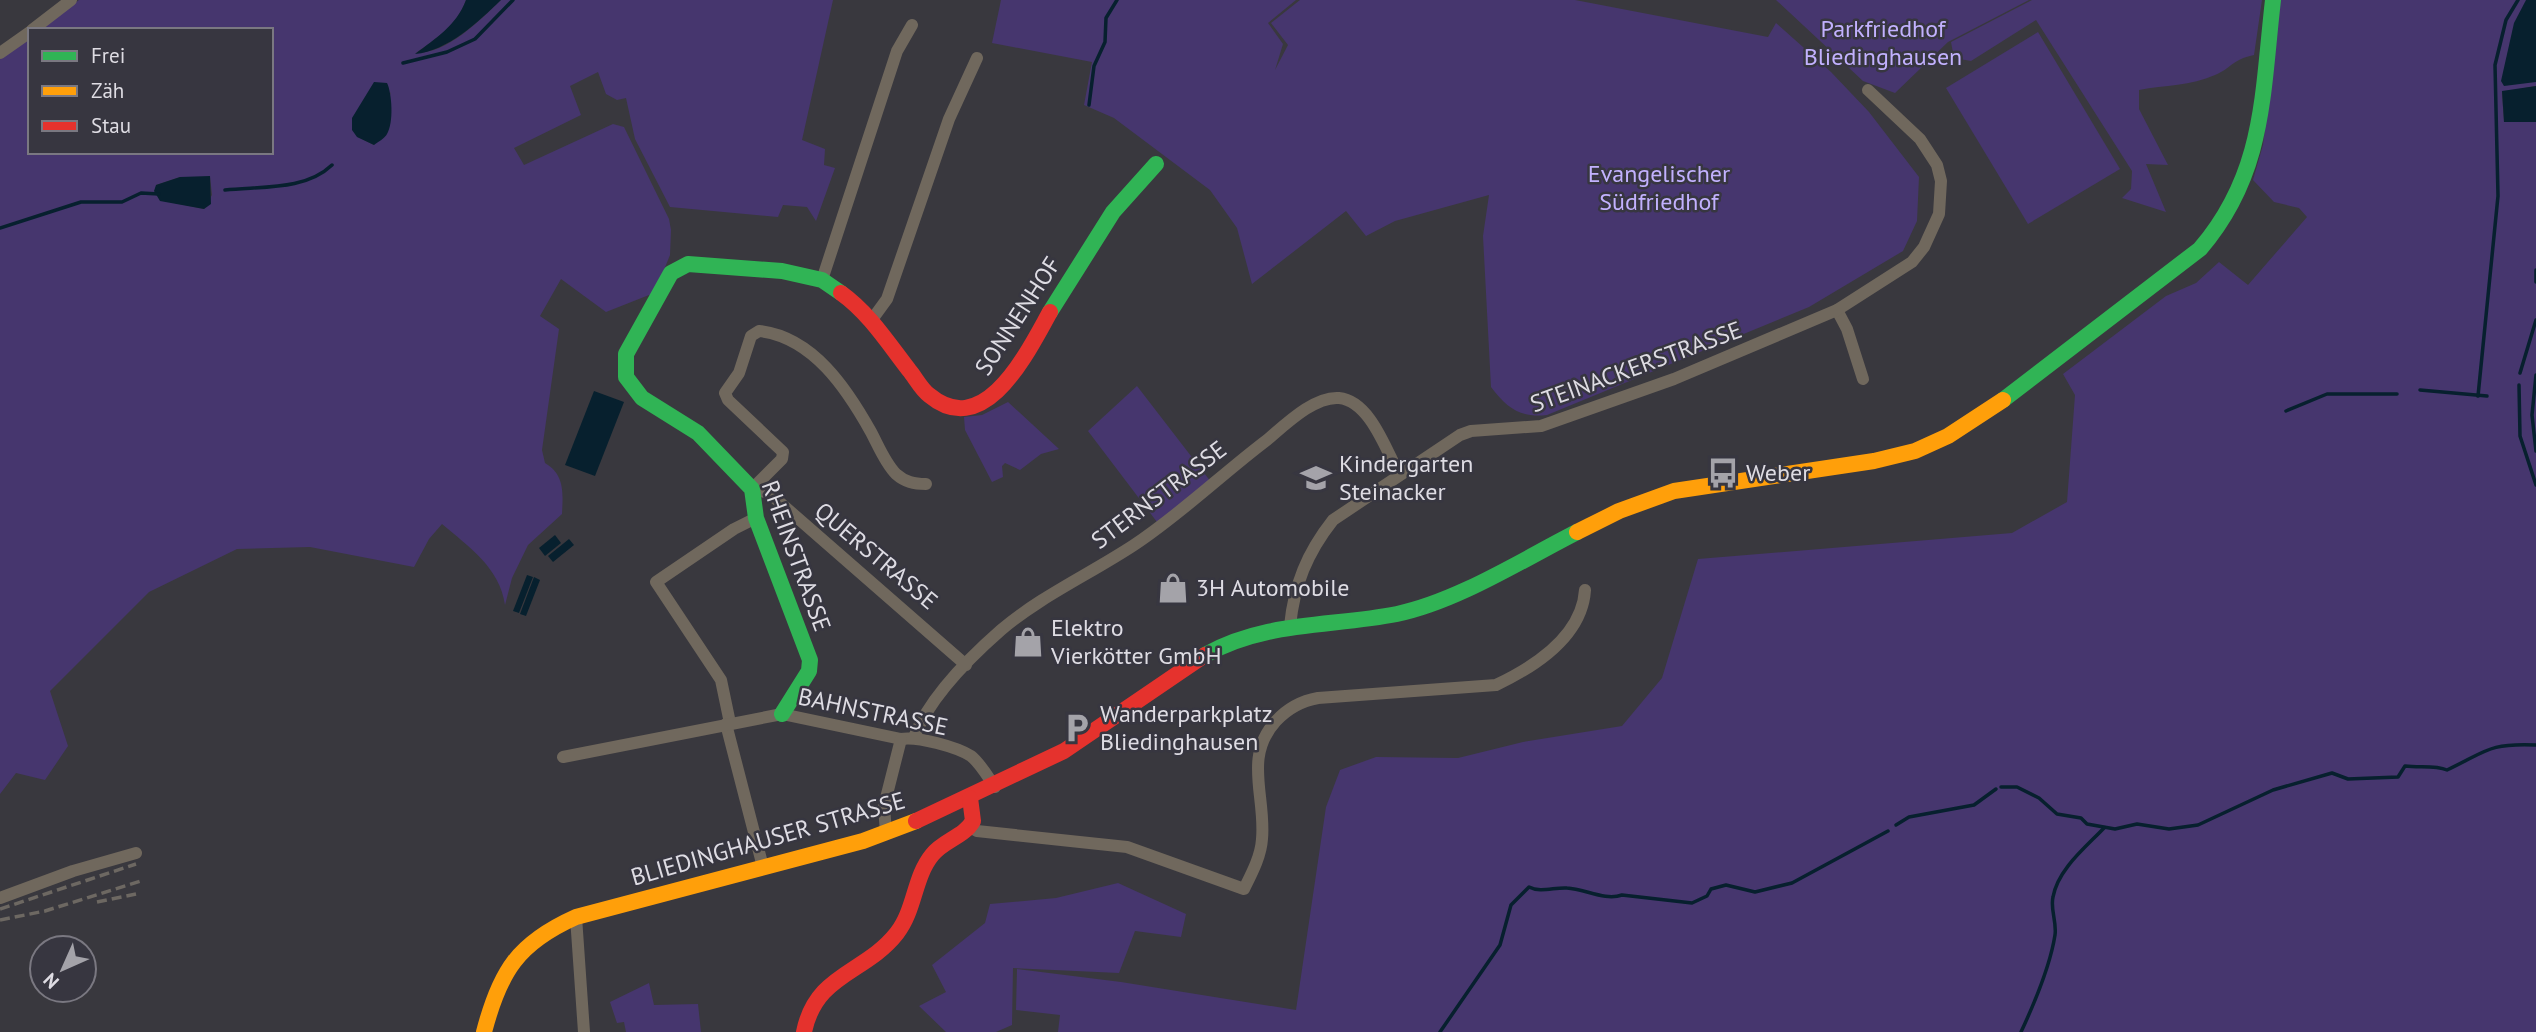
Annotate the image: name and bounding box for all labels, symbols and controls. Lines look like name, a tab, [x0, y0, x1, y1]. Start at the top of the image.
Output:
park label: Parkfriedhof Bliedinghausen	[1804, 13, 1962, 72]
legend	[28, 28, 273, 154]
text: Frei	[91, 42, 125, 69]
text: Zäh	[91, 77, 124, 104]
text: Stau	[91, 112, 131, 139]
park label: Evangelischer Südfriedhof	[1588, 158, 1730, 217]
street label: SONNENHOF	[968, 250, 1067, 381]
street label: STEINACKERSTRASSE	[1526, 314, 1746, 419]
street label: STERNSTRASSE	[1085, 434, 1233, 556]
place label: Kindergarten Steinacker	[1339, 448, 1473, 507]
bus stop icon: Weber	[1706, 456, 1740, 490]
place label: Weber	[1746, 457, 1810, 488]
school or university icon: Kindergarten Steinacker	[1299, 461, 1333, 495]
street label: RHEINSTRASSE	[755, 476, 838, 636]
street label: QUERSTRASSE	[808, 495, 944, 616]
shop icon: 3H Automobile	[1156, 571, 1190, 605]
place label: 3H Automobile	[1196, 572, 1350, 603]
place label: Elektro Vierkötter GmbH	[1050, 612, 1222, 671]
shop icon: Elektro Vierkötter GmbH	[1011, 625, 1045, 659]
street label: BAHNSTRASSE	[795, 681, 951, 743]
place label: Wanderparkplatz Bliedinghausen	[1100, 698, 1273, 757]
parking icon: Wanderparkplatz Bliedinghausen	[1060, 711, 1094, 745]
street label: BLIEDINGHAUSER STRASSE	[627, 784, 909, 893]
north arrow	[28, 934, 98, 1004]
text: N	[38, 968, 64, 994]

